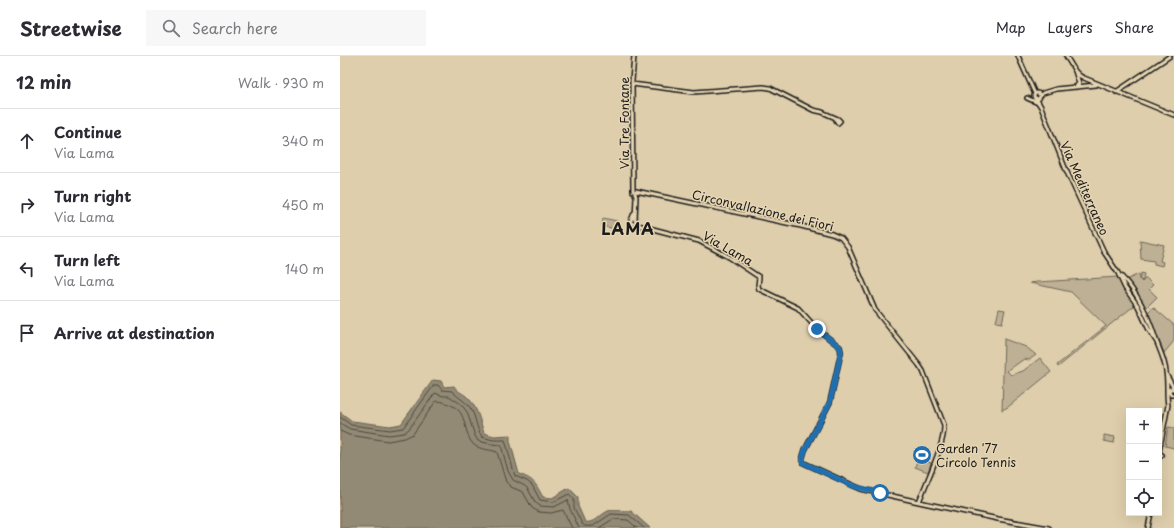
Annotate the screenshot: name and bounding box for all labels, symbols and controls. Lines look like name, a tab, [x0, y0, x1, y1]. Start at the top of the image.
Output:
search box	[146, 10, 426, 46]
text: Streetwise	[20, 14, 122, 42]
text: Search here	[192, 16, 278, 39]
icon: search	[160, 17, 182, 39]
text: Map	[996, 17, 1026, 38]
text: Layers	[1048, 17, 1093, 38]
text: Share	[1115, 17, 1154, 38]
text: 12 min	[16, 69, 71, 95]
text: Walk · 930 m	[238, 73, 324, 92]
street label: Via Tre Fontane	[615, 77, 633, 169]
text: Continue	[54, 120, 122, 143]
icon: ahead	[16, 130, 38, 152]
text: 340 m	[281, 131, 324, 150]
street label: Via Mediterraneo	[1056, 138, 1114, 238]
text: Via Lama	[54, 143, 114, 162]
text: Turn right	[54, 184, 131, 207]
street label: Circonvallazione dei Fiori	[690, 185, 836, 235]
icon: right	[16, 194, 38, 216]
text: 450 m	[282, 195, 324, 214]
text: Via Lama	[54, 207, 114, 226]
district label: LAMA	[601, 216, 655, 240]
street label: Via Lama	[699, 226, 757, 270]
text: Turn left	[54, 248, 120, 271]
icon: left	[16, 258, 38, 280]
text: 140 m	[285, 259, 324, 278]
text: Via Lama	[54, 271, 114, 290]
route end	[808, 320, 826, 338]
text: Arrive at destination	[54, 321, 215, 344]
icon: arrive	[16, 322, 38, 344]
map controls	[1126, 408, 1162, 516]
button: +	[1126, 408, 1162, 444]
place label: Garden '77 Circolo Tennis	[936, 439, 1017, 471]
sports icon: Garden '77 Circolo Tennis	[911, 444, 933, 466]
button: −	[1126, 444, 1162, 480]
button: locate	[1126, 480, 1162, 516]
route start	[871, 484, 889, 502]

